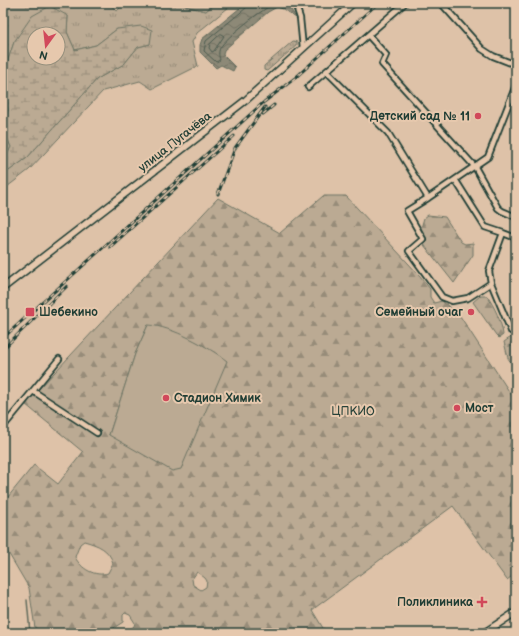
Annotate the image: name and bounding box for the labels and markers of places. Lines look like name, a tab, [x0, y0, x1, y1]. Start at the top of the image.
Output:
place label: Детский сад № 11	[370, 109, 470, 124]
marker: Детский сад № 11	[473, 111, 483, 121]
place label: Шебекино	[39, 305, 98, 320]
place label: Семейный очаг	[375, 305, 463, 320]
marker: Шебекино	[24, 306, 36, 318]
marker: Семейный очаг	[466, 307, 476, 317]
place label: Стадион Химик	[174, 391, 261, 406]
marker: Стадион Химик	[161, 393, 171, 403]
place label: Мост	[465, 401, 494, 416]
marker: Мост	[452, 403, 462, 413]
place label: Поликлиника	[397, 595, 474, 610]
marker: Поликлиника	[476, 596, 488, 608]

